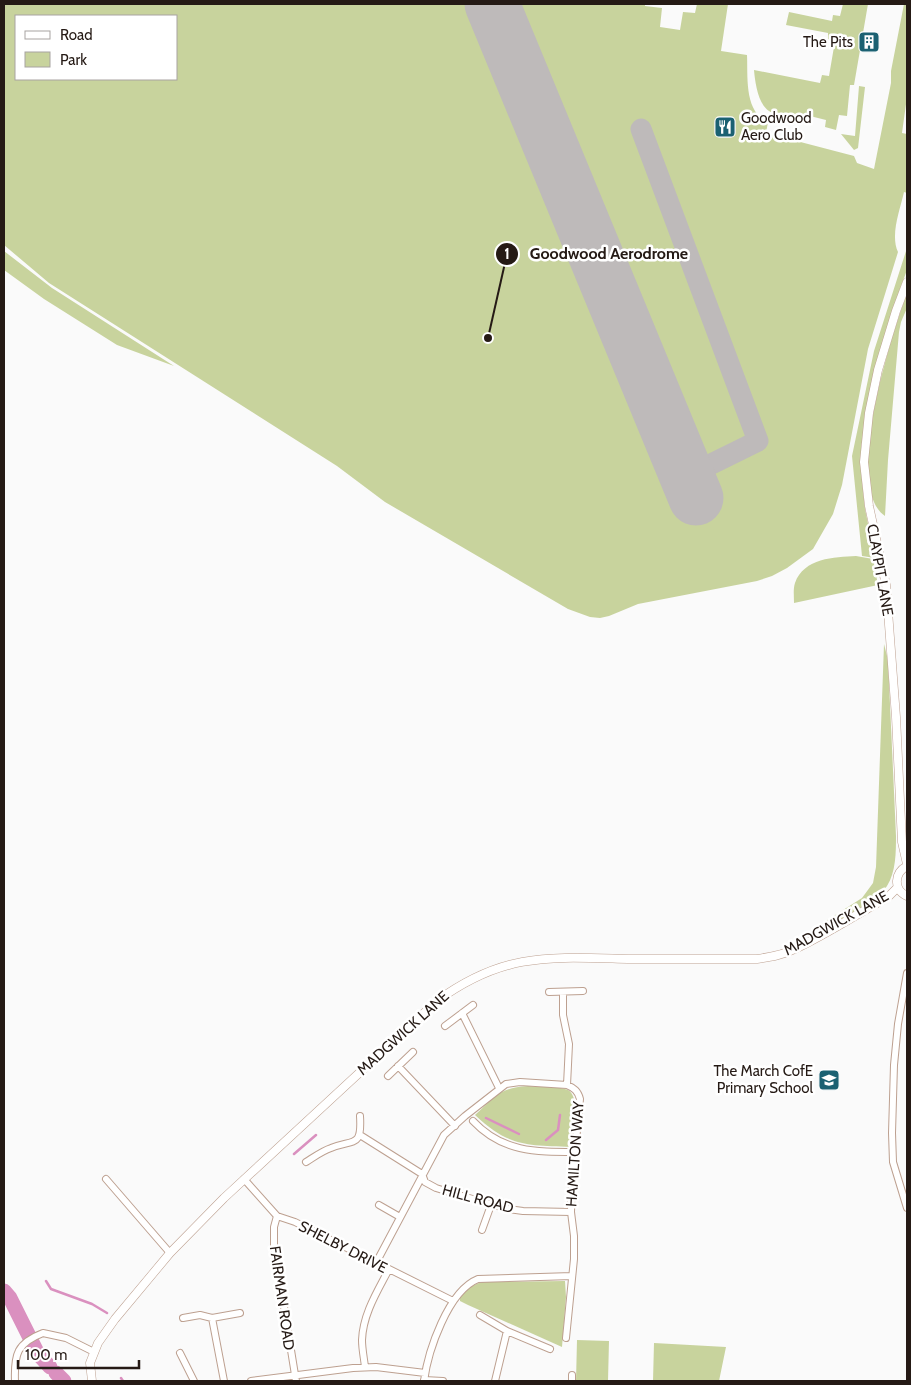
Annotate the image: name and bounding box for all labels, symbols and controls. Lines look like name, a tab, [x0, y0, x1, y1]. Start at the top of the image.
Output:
legend	[15, 15, 178, 80]
text: Road	[60, 26, 93, 44]
building icon: The Pits	[857, 30, 881, 54]
place label: The Pits	[803, 33, 853, 51]
text: Park	[60, 51, 87, 69]
place label: Goodwood Aero Club	[741, 109, 811, 144]
restaurant icon: Goodwood Aero Club	[713, 115, 737, 139]
callout: Goodwood Aerodrome	[495, 238, 698, 269]
text: Goodwood Aerodrome	[530, 244, 688, 263]
text: 1	[504, 245, 510, 263]
street label: CLAYPIT LANE	[863, 523, 897, 617]
street label: MADGWICK LANE	[780, 887, 892, 959]
street label: MADGWICK LANE	[353, 987, 453, 1079]
place label: The March CofE Primary School	[713, 1062, 813, 1097]
school or university icon: The March CofE Primary School	[817, 1068, 841, 1092]
street label: HAMILTON WAY	[562, 1100, 588, 1207]
street label: HILL ROAD	[440, 1181, 516, 1217]
street label: SHELBY DRIVE	[296, 1217, 390, 1277]
street label: FAIRMAN ROAD	[266, 1245, 298, 1351]
scale bar	[18, 1338, 139, 1370]
text: 100 m	[25, 1346, 67, 1364]

